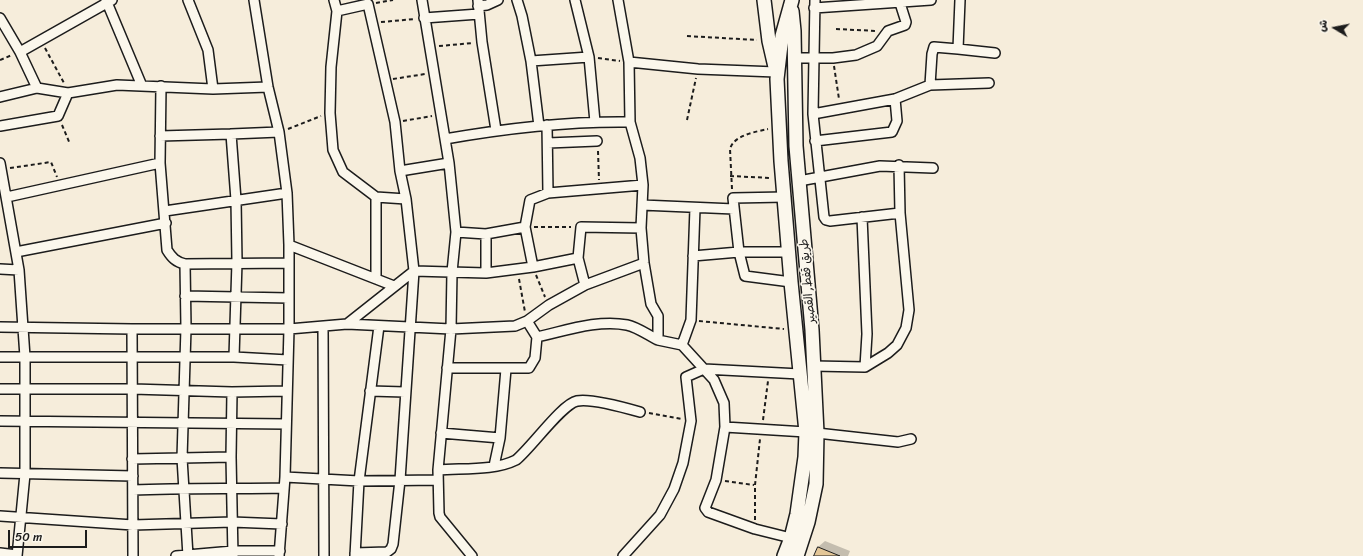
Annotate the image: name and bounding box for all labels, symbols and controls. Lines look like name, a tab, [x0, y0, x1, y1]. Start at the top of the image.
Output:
north arrow	[1315, 8, 1355, 48]
text: ش	[1312, 18, 1333, 33]
street label: طريق قفط, القصير	[797, 238, 819, 324]
scale bar	[10, 522, 89, 548]
text: 50 m	[15, 526, 42, 548]

